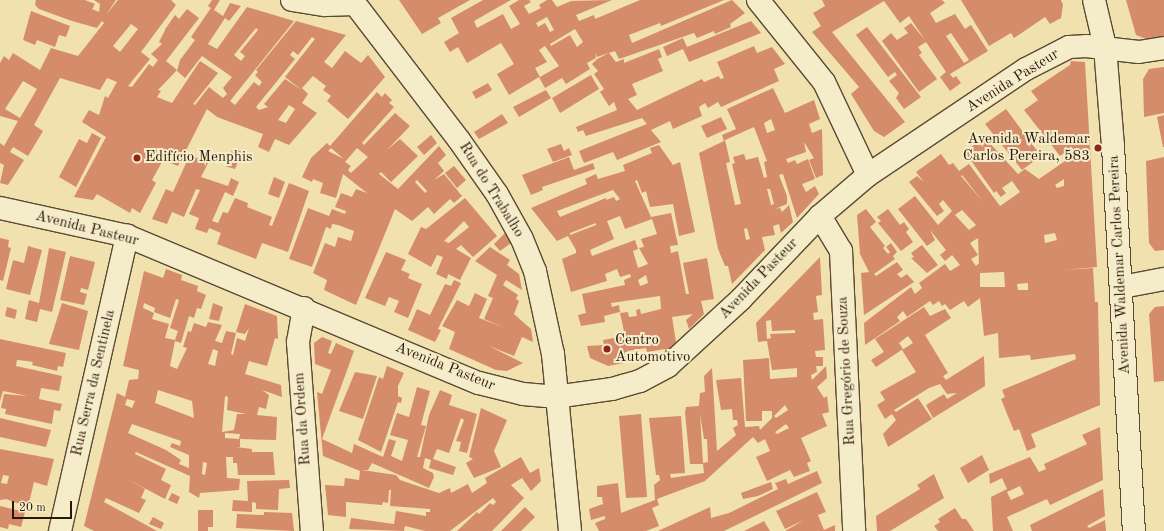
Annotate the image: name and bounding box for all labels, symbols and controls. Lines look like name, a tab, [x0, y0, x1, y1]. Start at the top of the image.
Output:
street label: Avenida Pasteur	[963, 45, 1063, 117]
place label: Avenida Waldemar Carlos Pereira, 583	[963, 130, 1090, 165]
street label: Rua do Trabalho	[455, 139, 527, 241]
marker: Avenida Waldemar Carlos Pereira, 583	[1093, 143, 1103, 153]
place label: Edifício Menphis	[145, 149, 253, 167]
marker: Edifício Menphis	[132, 153, 142, 163]
street label: Avenida Waldemar Carlos Pereira	[1105, 155, 1135, 375]
street label: Avenida Pasteur	[33, 207, 141, 251]
street label: Avenida Pasteur	[716, 235, 802, 323]
street label: Rua Gregório de Souza	[834, 296, 860, 446]
street label: Rua Serra da Sentinela	[68, 308, 120, 458]
place label: Centro Automotivo	[615, 331, 690, 366]
street label: Avenida Pasteur	[392, 339, 498, 395]
marker: Centro Automotivo	[602, 344, 612, 354]
street label: Rua da Ordem	[291, 372, 315, 466]
scale bar	[14, 493, 74, 519]
text: 20 m	[19, 502, 46, 514]

